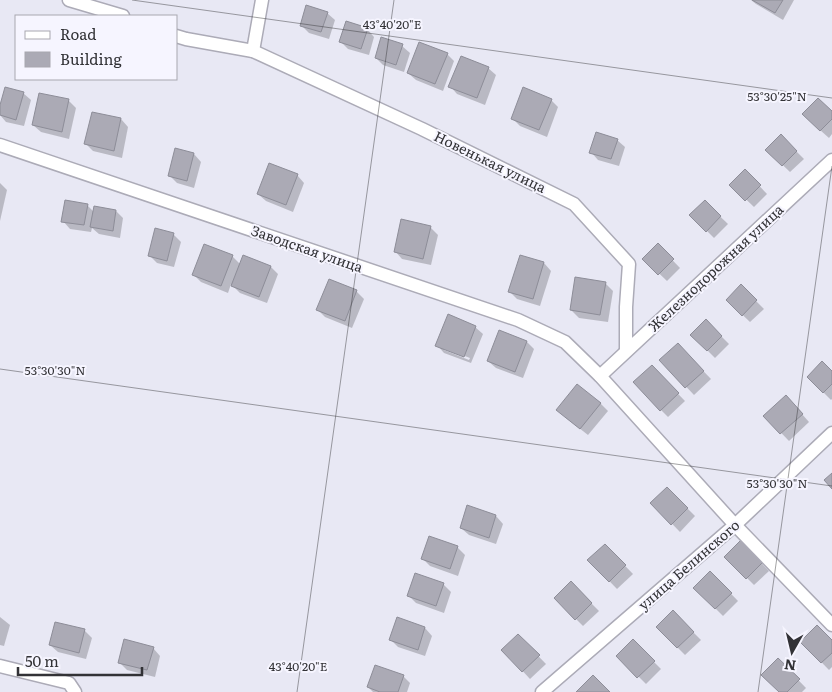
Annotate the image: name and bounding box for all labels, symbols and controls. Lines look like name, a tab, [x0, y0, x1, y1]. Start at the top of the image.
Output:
legend	[15, 15, 178, 80]
text: 43°40'20"E	[363, 15, 422, 33]
text: Road	[60, 22, 96, 45]
text: Building	[60, 47, 122, 70]
text: 53°30'25"N	[747, 87, 807, 105]
street label: Новенькая улица	[431, 125, 550, 197]
street label: Железнодорожная улица	[643, 199, 788, 335]
street label: Заводская улица	[249, 220, 366, 277]
text: 53°30'30"N	[25, 361, 85, 379]
text: 53°30'30"N	[747, 474, 807, 492]
street label: улица Белинского	[633, 515, 743, 614]
north arrow	[767, 627, 817, 677]
scale bar	[18, 644, 141, 676]
text: 50 m	[25, 649, 59, 672]
text: N	[783, 655, 797, 677]
text: 43°40'20"E	[269, 657, 328, 675]

